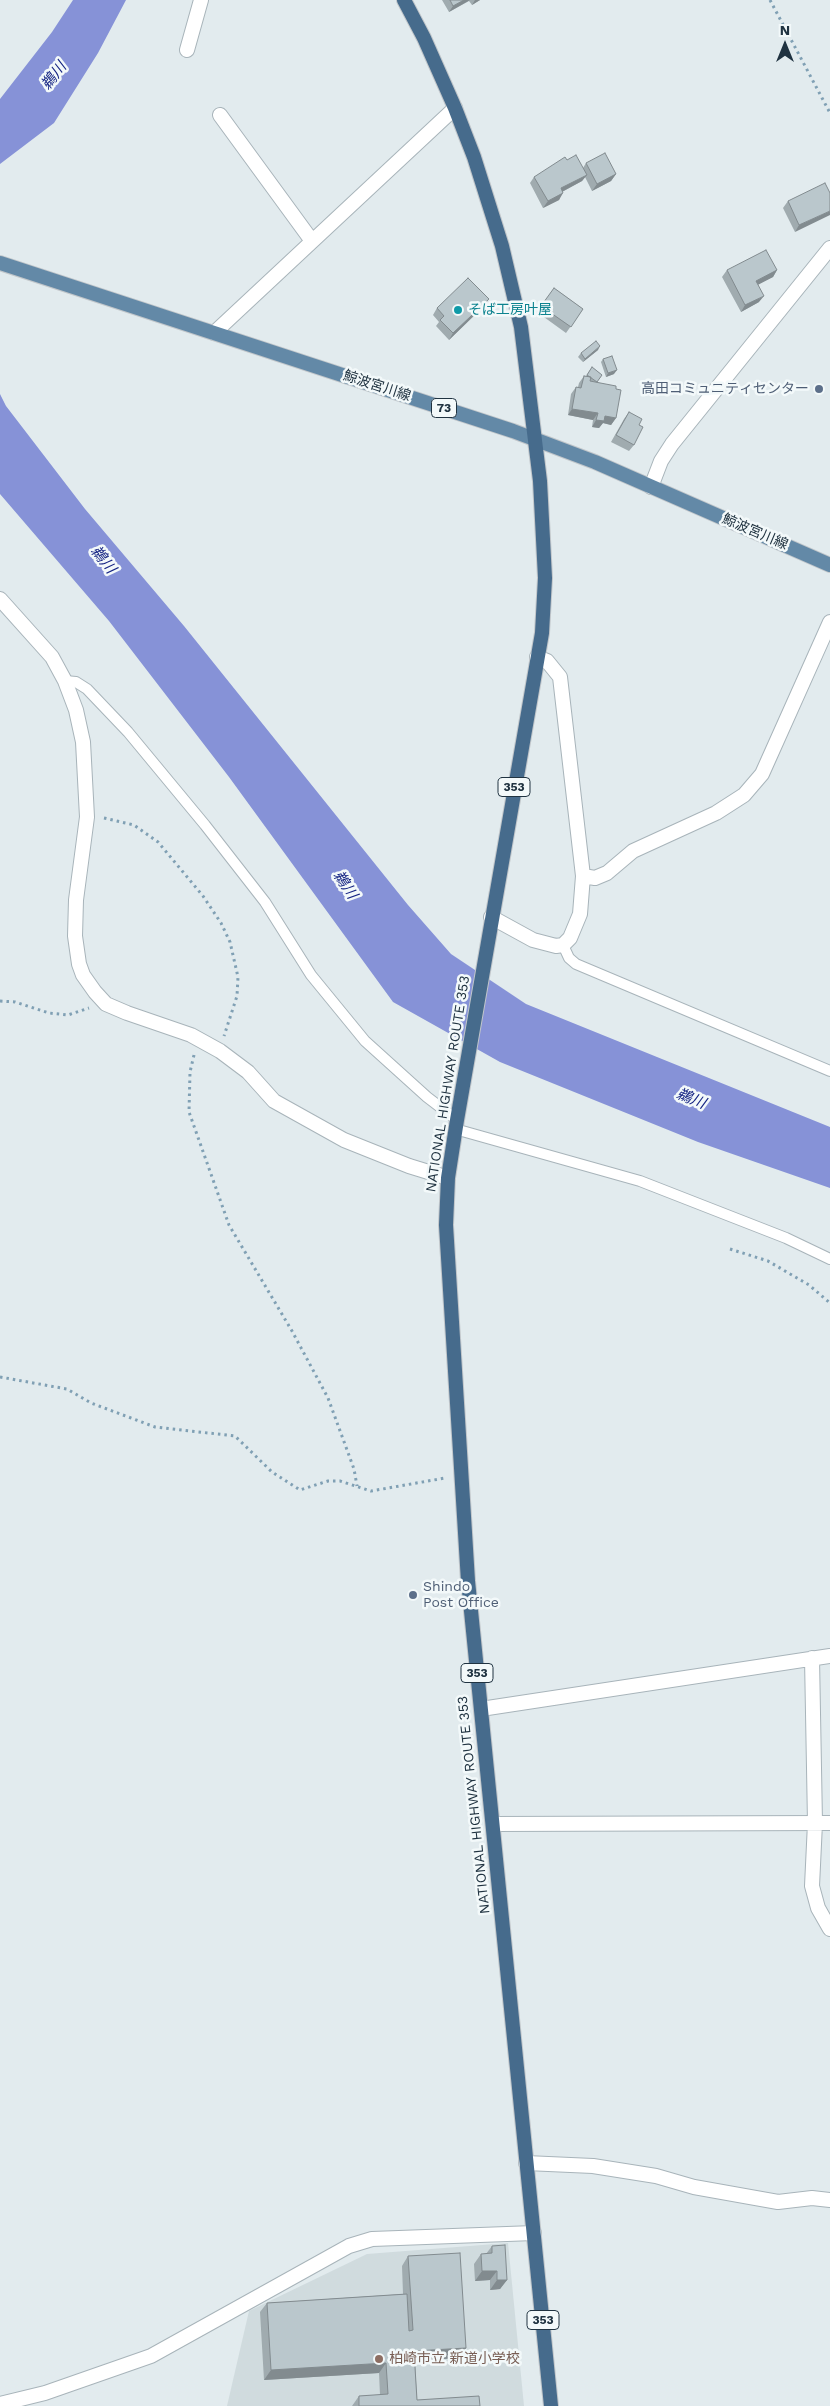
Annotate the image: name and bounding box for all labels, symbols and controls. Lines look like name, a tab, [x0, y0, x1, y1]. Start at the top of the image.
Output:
north arrow	[760, 20, 810, 70]
text: N	[780, 22, 790, 38]
water label: 鵜川	[38, 59, 70, 93]
place label: そば工房叶屋	[468, 302, 552, 318]
marker: そば工房叶屋	[452, 304, 464, 316]
street label: 鯨波宮川線	[341, 367, 413, 405]
place label: 高田コミュニティセンター	[641, 381, 809, 397]
marker: 高田コミュニティセンター	[813, 383, 825, 395]
road number: 73	[432, 398, 456, 418]
street label: 鯨波宮川線	[720, 511, 790, 553]
water label: 鵜川	[87, 543, 119, 577]
road number: 353	[498, 778, 530, 796]
water label: 鵜川	[329, 868, 361, 902]
street label: NATIONAL HIGHWAY ROUTE 353	[423, 974, 473, 1194]
water label: 鵜川	[674, 1085, 708, 1113]
place label: Shindo Post Office	[423, 1579, 499, 1611]
marker: Shindo Post Office	[407, 1589, 419, 1601]
road number: 353	[461, 1664, 493, 1682]
street label: NATIONAL HIGHWAY ROUTE 353	[454, 1695, 494, 1915]
road number: 353	[527, 2310, 559, 2330]
place label: 柏崎市立 新道小学校	[389, 2351, 520, 2367]
marker: 柏崎市立 新道小学校	[373, 2353, 385, 2365]

